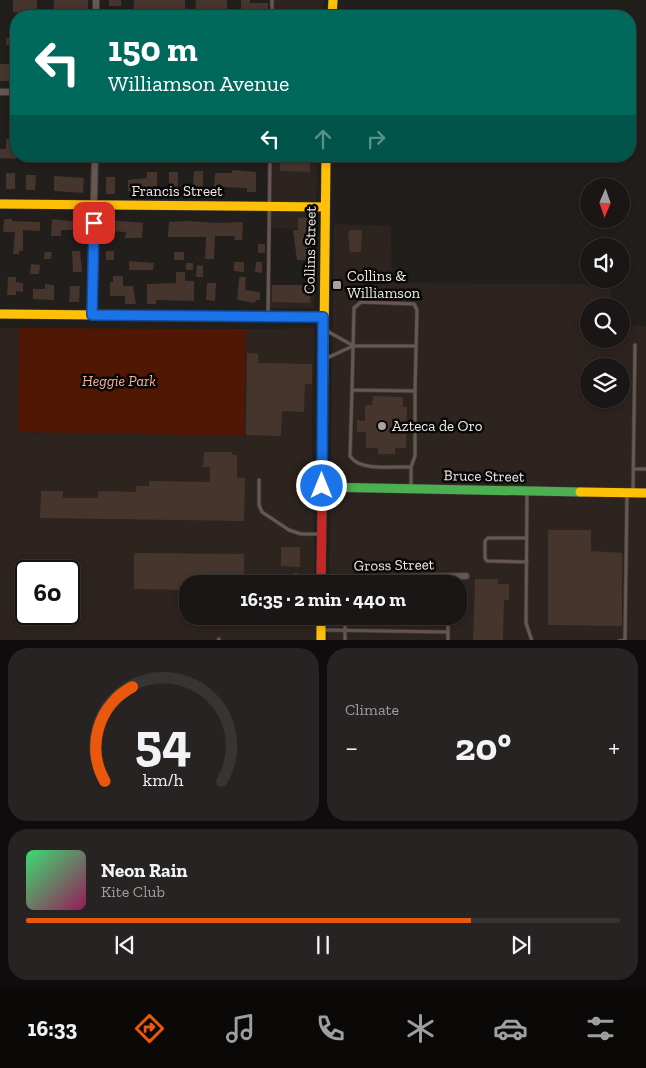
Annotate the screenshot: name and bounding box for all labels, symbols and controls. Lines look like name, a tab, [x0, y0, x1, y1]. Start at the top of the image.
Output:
text: 150 m	[108, 28, 198, 70]
icon: left	[25, 30, 90, 95]
text: Williamson Avenue	[108, 70, 289, 97]
icon: left	[256, 125, 284, 153]
icon: ahead	[309, 125, 337, 153]
icon: right	[362, 125, 390, 153]
north arrow	[580, 178, 630, 228]
map controls	[580, 178, 630, 408]
street label: Francis Street	[131, 182, 223, 200]
pin	[73, 202, 115, 244]
street label: Collins Street	[300, 206, 320, 294]
icon: arrive	[80, 209, 108, 237]
button: sound	[580, 238, 630, 288]
place label: Collins & Williamson	[347, 267, 421, 302]
marker: Collins & Williamson	[331, 279, 343, 291]
button: search	[580, 298, 630, 348]
button: layers	[580, 358, 630, 408]
park label: Heggie Park	[82, 372, 156, 390]
place label: Azteca de Oro	[392, 417, 483, 435]
marker: Azteca de Oro	[376, 420, 388, 432]
position arrow	[295, 459, 347, 511]
street label: Bruce Street	[444, 466, 525, 486]
street label: Gross Street	[354, 555, 435, 575]
speed limit sign: 60	[15, 560, 80, 625]
text: 16:35 · 2 min · 440 m	[240, 588, 406, 611]
text: Climate	[345, 700, 399, 719]
text: 54	[135, 711, 192, 773]
text: 20°	[455, 724, 511, 770]
text: −	[345, 731, 358, 764]
text: +	[608, 731, 620, 764]
text: km/h	[143, 769, 184, 791]
text: Neon Rain	[101, 859, 188, 882]
text: Kite Club	[101, 882, 165, 901]
icon: previous	[111, 931, 139, 959]
icon: pause	[309, 931, 337, 959]
icon: next	[507, 931, 535, 959]
icon: directions	[132, 1011, 167, 1046]
icon: music	[223, 1011, 258, 1046]
icon: phone	[313, 1011, 348, 1046]
icon: climate	[403, 1011, 438, 1046]
icon: car	[493, 1011, 528, 1046]
icon: filters	[583, 1011, 618, 1046]
text: 16:33	[28, 1015, 77, 1042]

